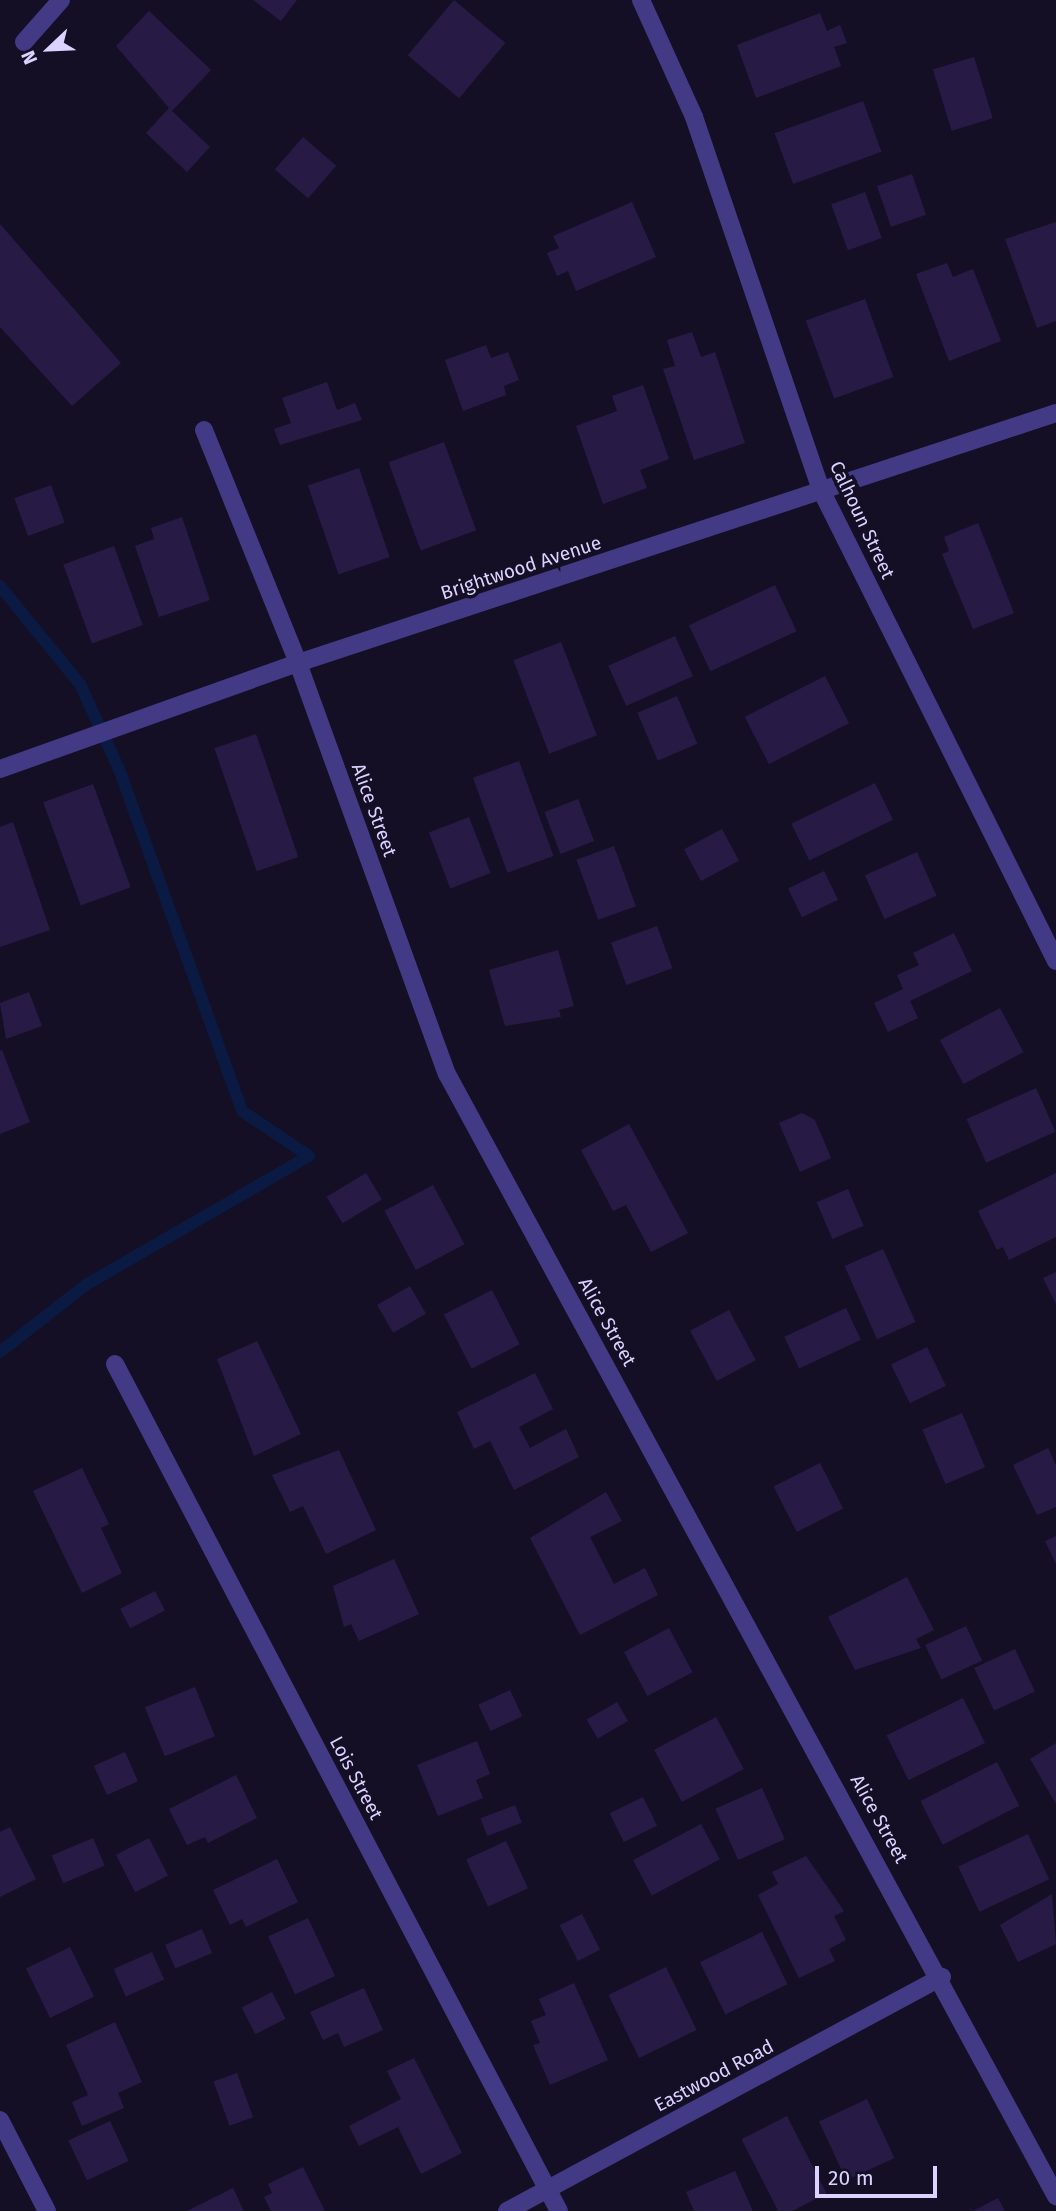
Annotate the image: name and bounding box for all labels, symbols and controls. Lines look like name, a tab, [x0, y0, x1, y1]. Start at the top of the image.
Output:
north arrow	[14, 14, 84, 84]
text: N	[16, 47, 42, 68]
street label: Calhoun Street	[825, 458, 899, 582]
street label: Brightwood Avenue	[438, 531, 604, 605]
street label: Alice Street	[347, 760, 401, 860]
street label: Alice Street	[573, 1274, 641, 1370]
street label: Lois Street	[325, 1733, 387, 1823]
street label: Alice Street	[845, 1771, 913, 1867]
street label: Eastwood Road	[650, 2035, 778, 2117]
scale bar	[818, 2152, 940, 2196]
text: 20 m	[828, 2165, 874, 2191]

